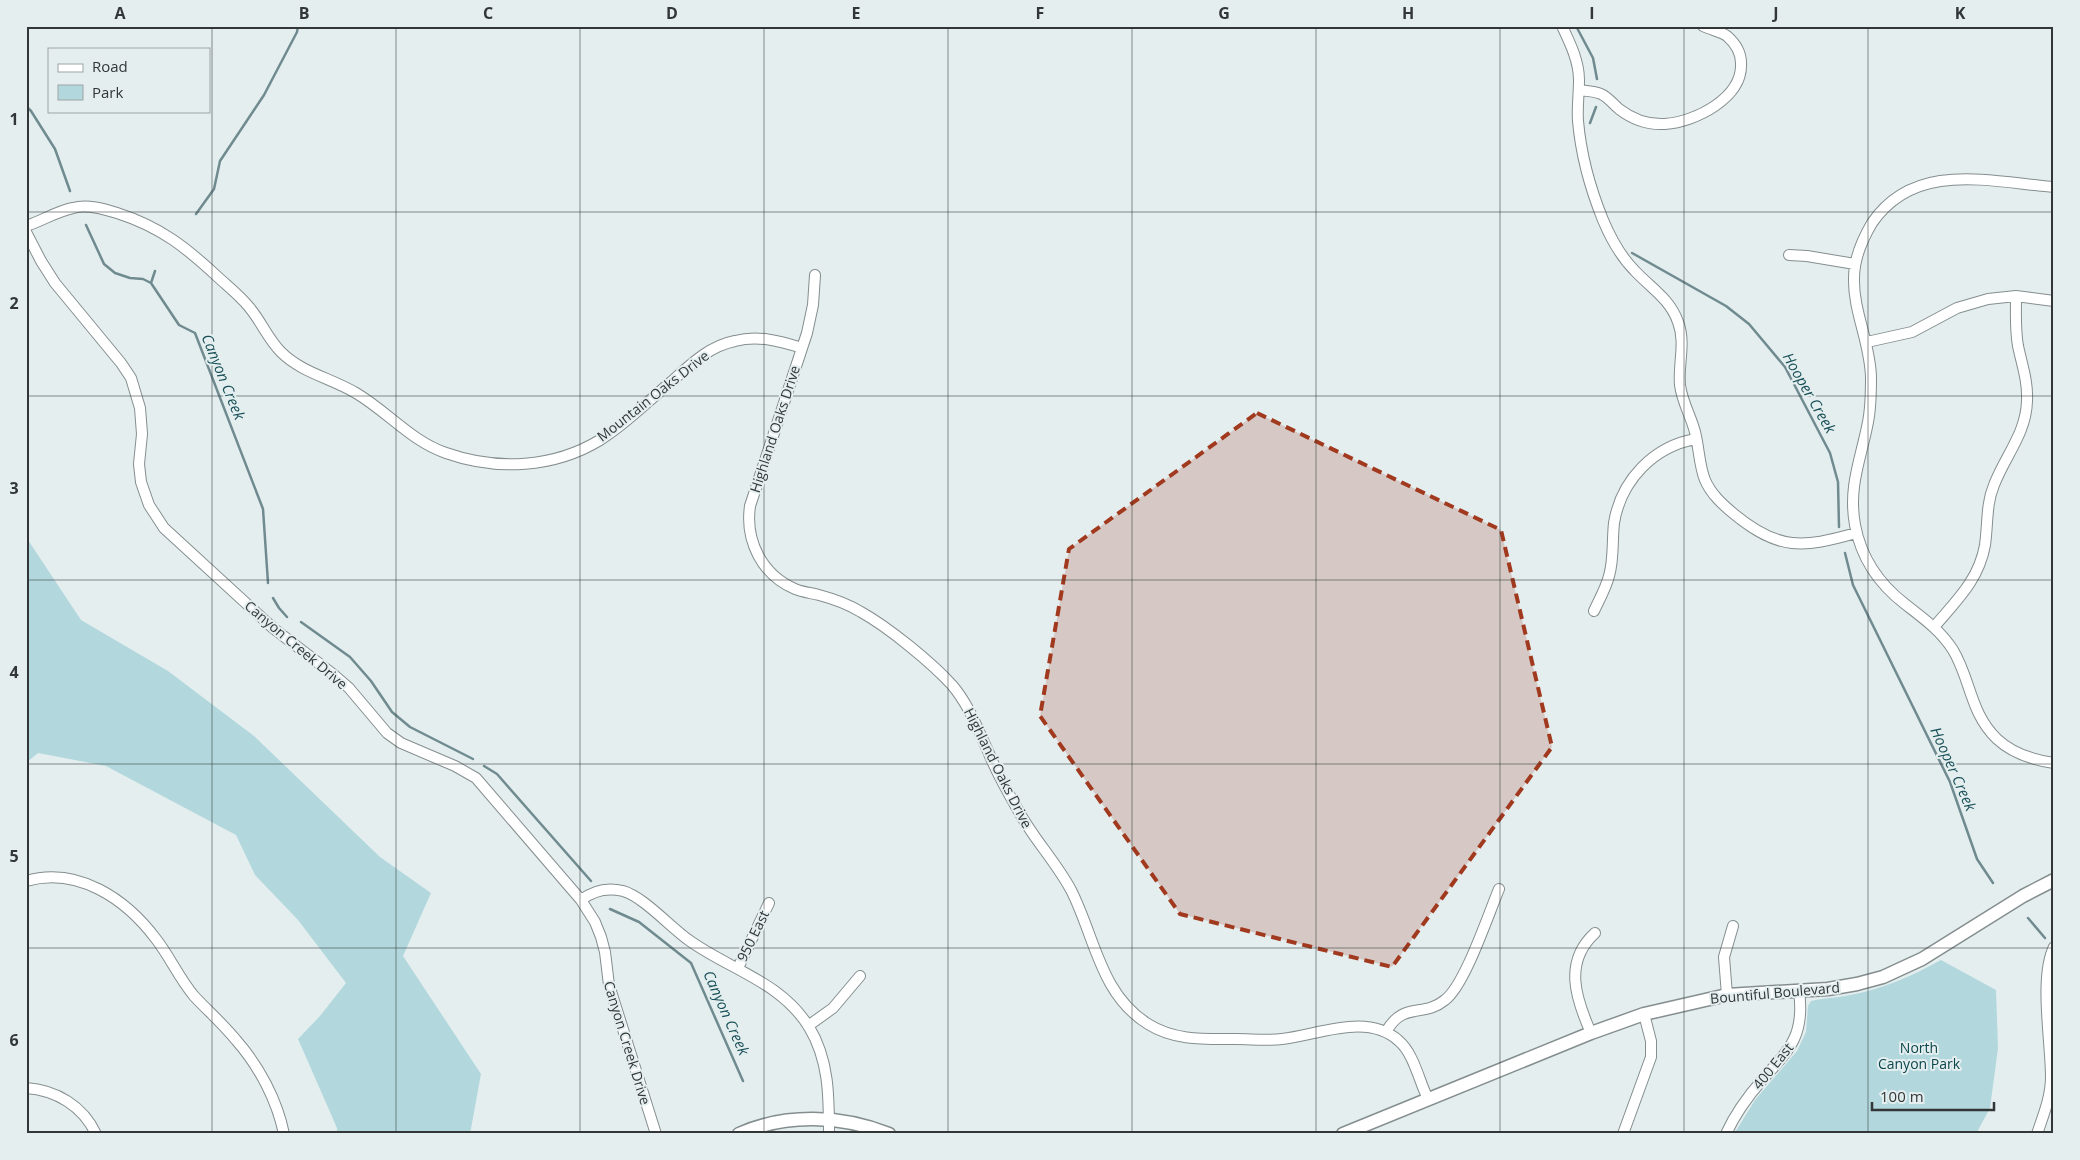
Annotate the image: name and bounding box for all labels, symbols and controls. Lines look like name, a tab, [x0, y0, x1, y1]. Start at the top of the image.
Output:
text: A	[114, 2, 126, 24]
text: B	[299, 2, 309, 24]
text: C	[483, 2, 493, 24]
text: D	[666, 2, 678, 24]
text: E	[852, 2, 861, 24]
text: F	[1036, 2, 1044, 24]
text: G	[1218, 2, 1230, 24]
text: H	[1402, 2, 1414, 24]
text: I	[1589, 2, 1595, 24]
text: J	[1771, 2, 1779, 24]
text: K	[1955, 2, 1966, 24]
legend	[48, 48, 210, 112]
text: Road	[92, 56, 128, 76]
text: Park	[92, 82, 123, 102]
text: 1	[9, 108, 19, 130]
text: 2	[9, 292, 19, 314]
water label: Canyon Creek	[198, 331, 250, 423]
street label: Mountain Oaks Drive	[593, 346, 713, 445]
water label: Hooper Creek	[1779, 348, 1841, 437]
street label: Highland Oaks Drive	[745, 363, 804, 495]
text: 3	[9, 477, 19, 499]
street label: Canyon Creek Drive	[241, 596, 352, 693]
text: 4	[9, 661, 19, 683]
street label: Highland Oaks Drive	[960, 704, 1037, 831]
water label: Hooper Creek	[1926, 723, 1982, 814]
text: 5	[9, 845, 19, 867]
street label: 950 East	[732, 907, 773, 965]
water label: Canyon Creek	[699, 967, 755, 1059]
street label: Bountiful Boulevard	[1709, 977, 1841, 1008]
street label: Canyon Creek Drive	[600, 979, 655, 1107]
text: 6	[9, 1029, 19, 1051]
street label: 400 East	[1748, 1038, 1797, 1093]
park label: North Canyon Park	[1878, 1038, 1961, 1073]
scale bar	[1872, 1080, 1995, 1112]
text: 100 m	[1880, 1086, 1924, 1106]

